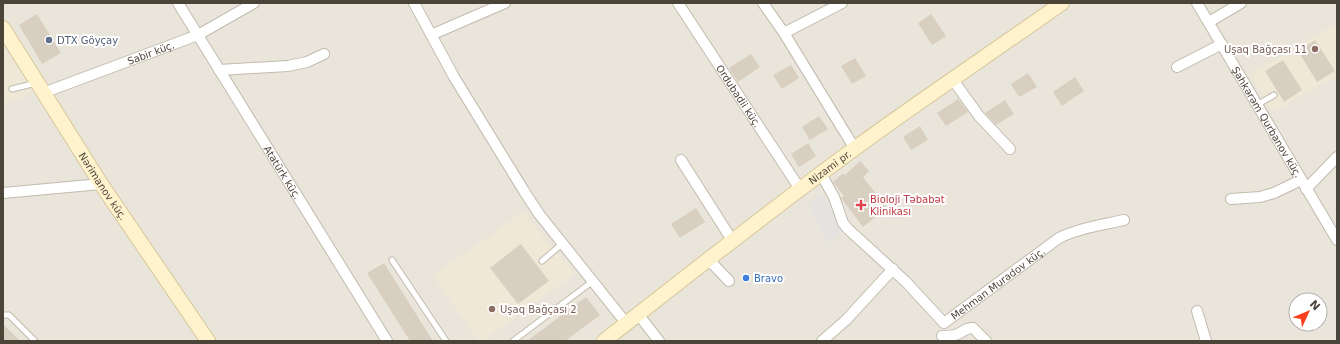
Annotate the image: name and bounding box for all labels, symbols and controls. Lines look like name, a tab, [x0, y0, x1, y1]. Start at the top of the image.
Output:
marker: DTX Göyçay	[44, 35, 54, 45]
place label: DTX Göyçay	[57, 35, 118, 46]
street label: Sabir küç.	[126, 39, 176, 67]
place label: Uşaq Bağçası 11	[1224, 44, 1307, 55]
marker: Uşaq Bağçası 11	[1310, 44, 1320, 54]
street label: Ordubadii küç.	[714, 63, 763, 129]
street label: Şahkərəm Qurbanov küç.	[1230, 65, 1304, 180]
street label: Atatürk küç.	[262, 144, 303, 201]
street label: Nizami pr.	[807, 148, 853, 187]
street label: Nərimanov küç.	[77, 150, 129, 222]
place label: Bioloji Təbabət Klinikası	[870, 194, 945, 217]
marker: Bioloji Təbabət Klinikası	[855, 199, 867, 211]
street label: Mehman Muradov küç.	[949, 245, 1047, 322]
marker: Bravo	[741, 273, 751, 283]
place label: Bravo	[754, 273, 783, 284]
north arrow	[1288, 292, 1328, 332]
text: N	[1307, 298, 1323, 313]
marker: Uşaq Bağçası 2	[487, 304, 497, 314]
place label: Uşaq Bağçası 2	[500, 304, 577, 315]

